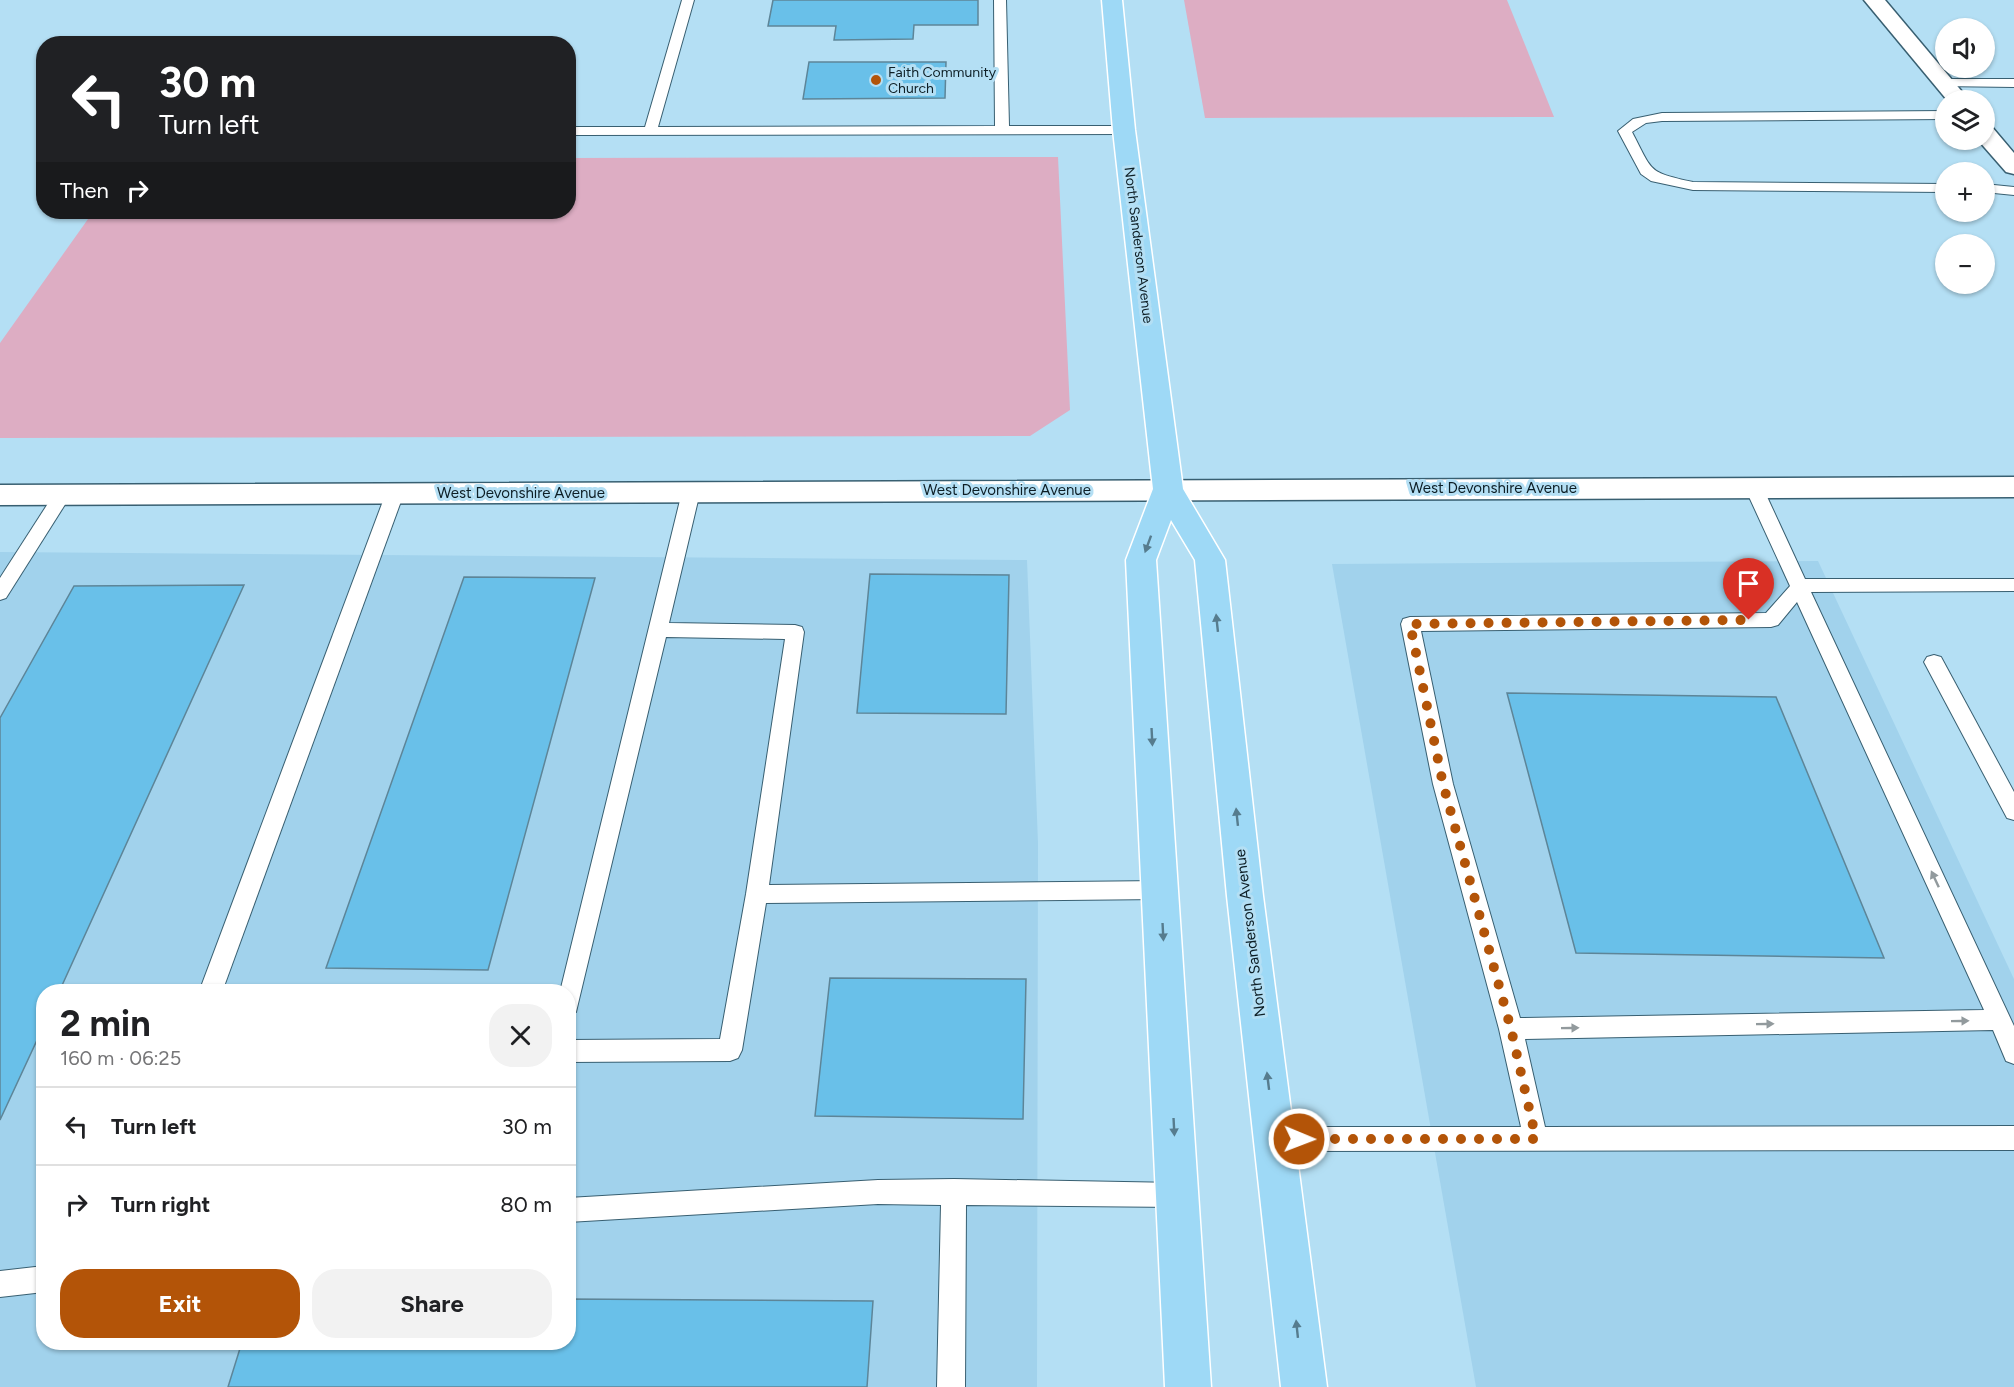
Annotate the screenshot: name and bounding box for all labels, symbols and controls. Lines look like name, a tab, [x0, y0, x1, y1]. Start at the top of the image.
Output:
map controls	[1935, 18, 1995, 294]
button: sound	[1935, 18, 1995, 78]
text: 30 m	[159, 57, 256, 108]
icon: left	[60, 60, 138, 138]
place label: Faith Community Church	[888, 64, 997, 97]
marker: Faith Community Church	[869, 73, 883, 87]
button: layers	[1935, 90, 1995, 150]
text: Turn left	[159, 108, 259, 141]
button: +	[1935, 162, 1995, 222]
street label: North Sanderson Avenue	[1120, 166, 1157, 325]
icon: right	[121, 174, 154, 207]
text: Then	[60, 177, 109, 204]
button: −	[1935, 234, 1995, 294]
street label: West Devonshire Avenue	[1409, 479, 1577, 497]
street label: West Devonshire Avenue	[923, 481, 1091, 499]
street label: West Devonshire Avenue	[437, 484, 605, 502]
one-way arrow	[1142, 535, 1152, 553]
pin	[1723, 558, 1774, 620]
icon: arrive	[1732, 567, 1765, 600]
one-way arrow	[1212, 613, 1222, 632]
one-way arrow	[1147, 728, 1156, 747]
one-way arrow	[1232, 807, 1242, 826]
street label: North Sanderson Avenue	[1231, 848, 1269, 1018]
one-way arrow	[1931, 871, 1940, 888]
one-way arrow	[1158, 923, 1168, 942]
text: 2 min	[60, 1002, 151, 1045]
button: close	[489, 1004, 552, 1067]
one-way arrow	[1950, 1016, 1969, 1026]
one-way arrow	[1755, 1020, 1774, 1029]
one-way arrow	[1560, 1023, 1579, 1033]
text: 160 m · 06:25	[60, 1046, 181, 1070]
one-way arrow	[1264, 1071, 1273, 1090]
position arrow	[1267, 1107, 1331, 1171]
icon: left	[60, 1110, 93, 1143]
text: Turn left	[111, 1113, 197, 1140]
text: 30 m	[502, 1113, 552, 1140]
one-way arrow	[1169, 1117, 1179, 1136]
icon: right	[60, 1188, 93, 1221]
text: Turn right	[111, 1191, 210, 1218]
text: 80 m	[500, 1191, 552, 1218]
button: Exit	[60, 1269, 300, 1338]
button: Share	[312, 1269, 552, 1338]
one-way arrow	[1292, 1319, 1302, 1338]

